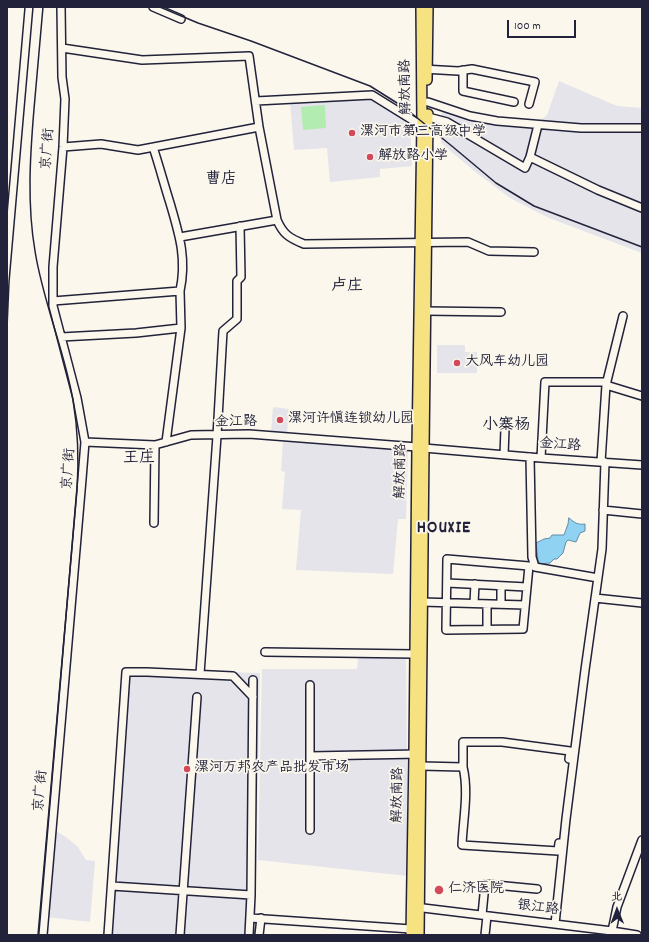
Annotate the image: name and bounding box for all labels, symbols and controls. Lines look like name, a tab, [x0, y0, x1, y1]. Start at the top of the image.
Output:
scale bar	[509, 12, 578, 38]
text: 100 m	[514, 18, 541, 35]
street label: 解放南路	[398, 59, 416, 115]
place label: 漯河市第三高级中学	[360, 125, 486, 141]
street label: 京广街	[39, 127, 59, 171]
marker: 漯河市第三高级中学	[347, 128, 357, 138]
place label: 解放路小学	[378, 149, 448, 165]
marker: 解放路小学	[365, 152, 375, 162]
district label: 曹店	[205, 171, 237, 191]
district label: 卢庄	[331, 278, 363, 298]
place label: 大风车幼儿园	[465, 355, 549, 371]
marker: 大风车幼儿园	[452, 358, 462, 368]
place label: 漯河许慎连锁幼儿园	[288, 412, 414, 428]
street label: 金江路	[215, 415, 257, 431]
marker: 漯河许慎连锁幼儿园	[275, 415, 285, 425]
district label: 小寨杨	[482, 417, 530, 437]
street label: 金江路	[538, 436, 582, 456]
street label: 解放南路	[393, 443, 411, 499]
street label: 京广街	[60, 447, 80, 491]
district label: 王庄	[123, 450, 155, 470]
district label: HOUXIE	[417, 519, 471, 541]
place label: 漯河万邦农产品批发市场	[195, 761, 349, 777]
marker: 漯河万邦农产品批发市场	[182, 764, 192, 774]
street label: 解放南路	[390, 767, 408, 823]
street label: 京广街	[32, 769, 52, 813]
place label: 仁济医院	[448, 882, 504, 898]
marker: 仁济医院	[433, 884, 445, 896]
north arrow	[597, 890, 637, 930]
text: 北	[611, 890, 622, 906]
street label: 银江路	[516, 898, 560, 920]

